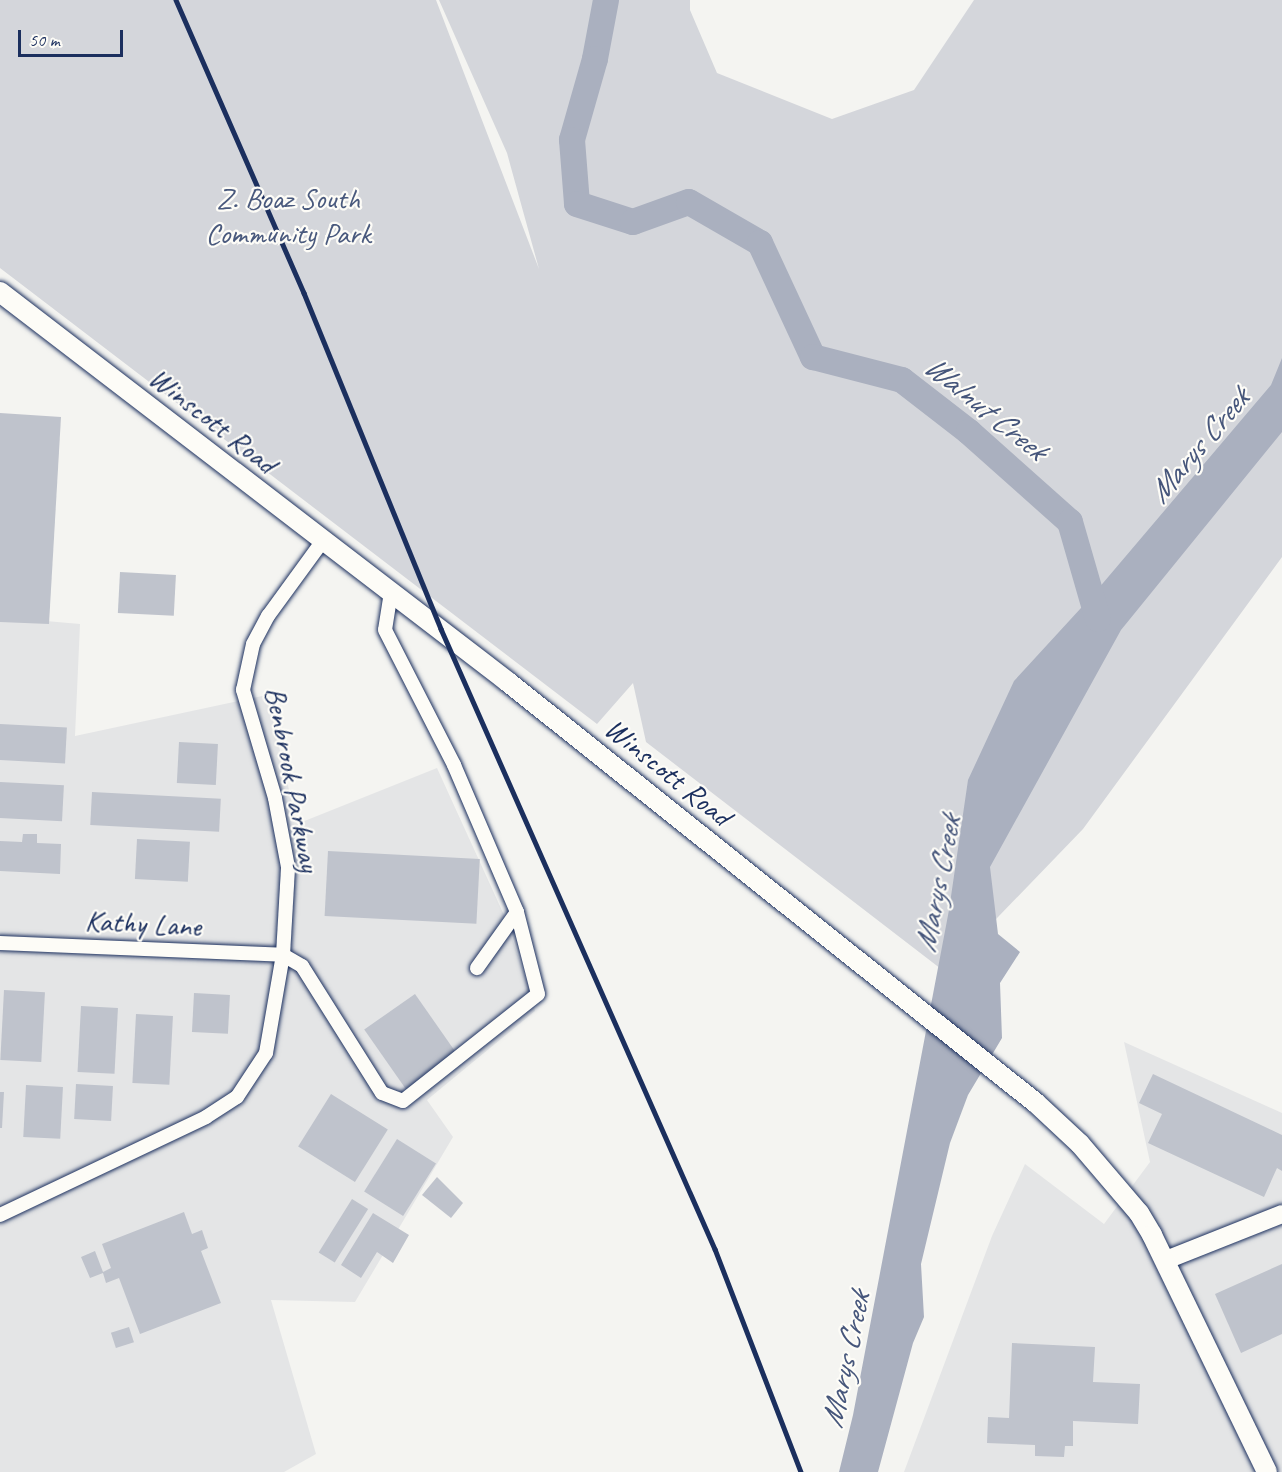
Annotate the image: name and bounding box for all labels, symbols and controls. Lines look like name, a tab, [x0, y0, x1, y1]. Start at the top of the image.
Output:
scale bar	[21, 18, 126, 56]
text: 50 m	[29, 29, 60, 51]
park label: Z. Boaz South Community Park	[205, 180, 371, 250]
water label: Walnut Creek	[916, 347, 1054, 469]
street label: Winscott Road	[142, 359, 284, 481]
water label: Marys Creek	[1140, 381, 1258, 511]
street label: Benbrook Parkway	[257, 684, 329, 874]
street label: Winscott Road	[598, 711, 738, 833]
water label: Marys Creek	[906, 813, 970, 955]
street label: Kathy Lane	[84, 902, 202, 944]
water label: Marys Creek	[813, 1289, 879, 1431]

